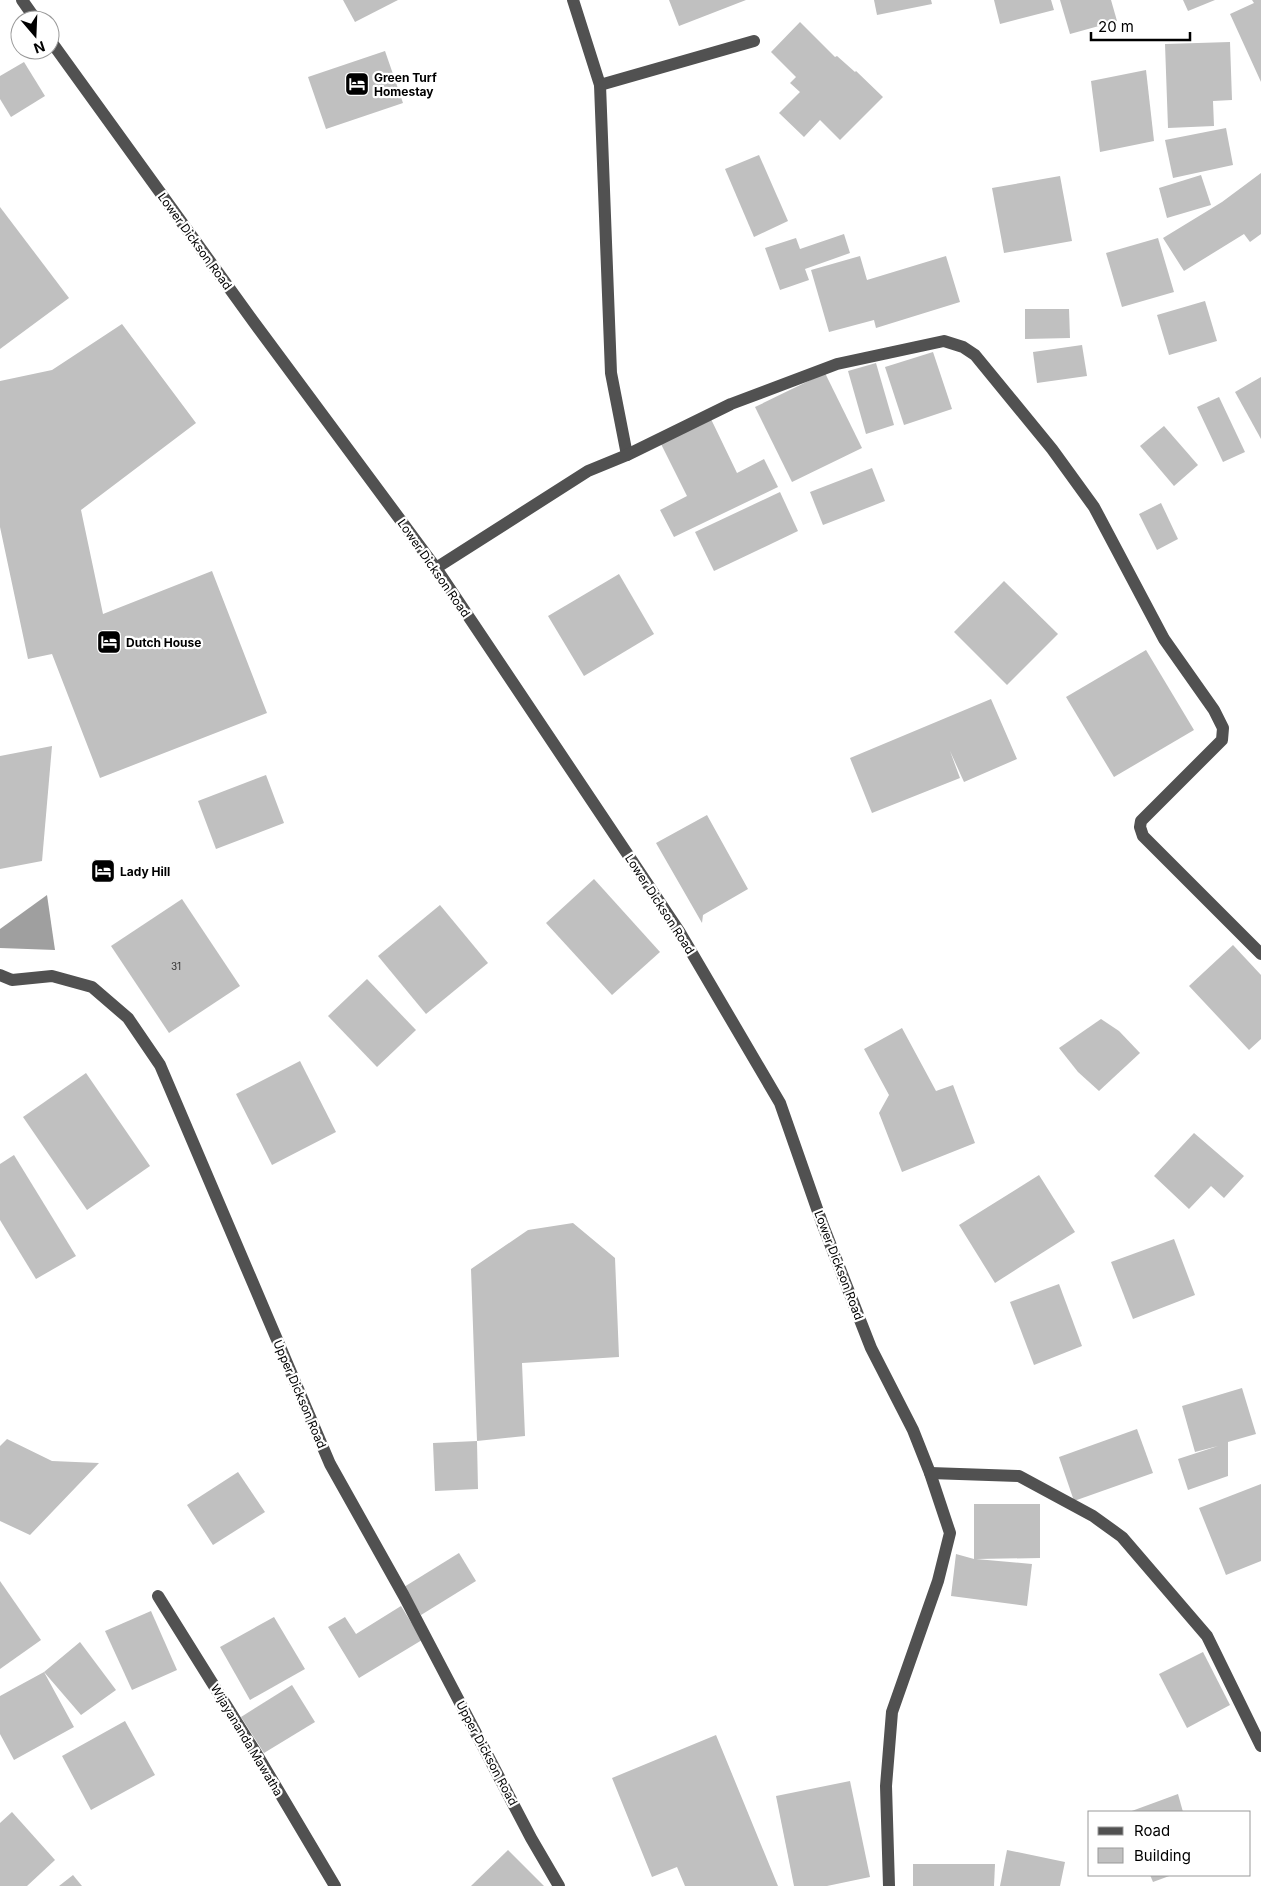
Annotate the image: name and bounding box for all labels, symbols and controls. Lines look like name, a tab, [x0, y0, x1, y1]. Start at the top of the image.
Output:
north arrow	[10, 10, 60, 60]
scale bar	[1091, 10, 1190, 42]
text: 20 m	[1098, 17, 1134, 36]
text: N	[32, 38, 47, 58]
place label: Green Turf Homestay	[374, 70, 437, 99]
hotel icon: Green Turf Homestay	[344, 71, 370, 97]
street label: Lower Dickson Road	[155, 190, 235, 292]
street label: Lower Dickson Road	[395, 516, 473, 620]
hotel icon: Dutch House	[96, 629, 122, 655]
place label: Dutch House	[126, 635, 201, 650]
street label: Lower Dickson Road	[622, 851, 698, 957]
hotel icon: Lady Hill	[90, 858, 116, 884]
place label: Lady Hill	[120, 864, 170, 879]
house number: 31	[171, 960, 181, 972]
street label: Lower Dickson Road	[811, 1208, 867, 1322]
street label: Upper Dickson Road	[270, 1337, 330, 1451]
street label: Wijayananda Mawatha	[208, 1681, 286, 1799]
street label: Upper Dickson Road	[453, 1698, 521, 1808]
legend	[1088, 1811, 1251, 1876]
text: Road	[1134, 1821, 1170, 1840]
text: Building	[1134, 1846, 1191, 1865]

